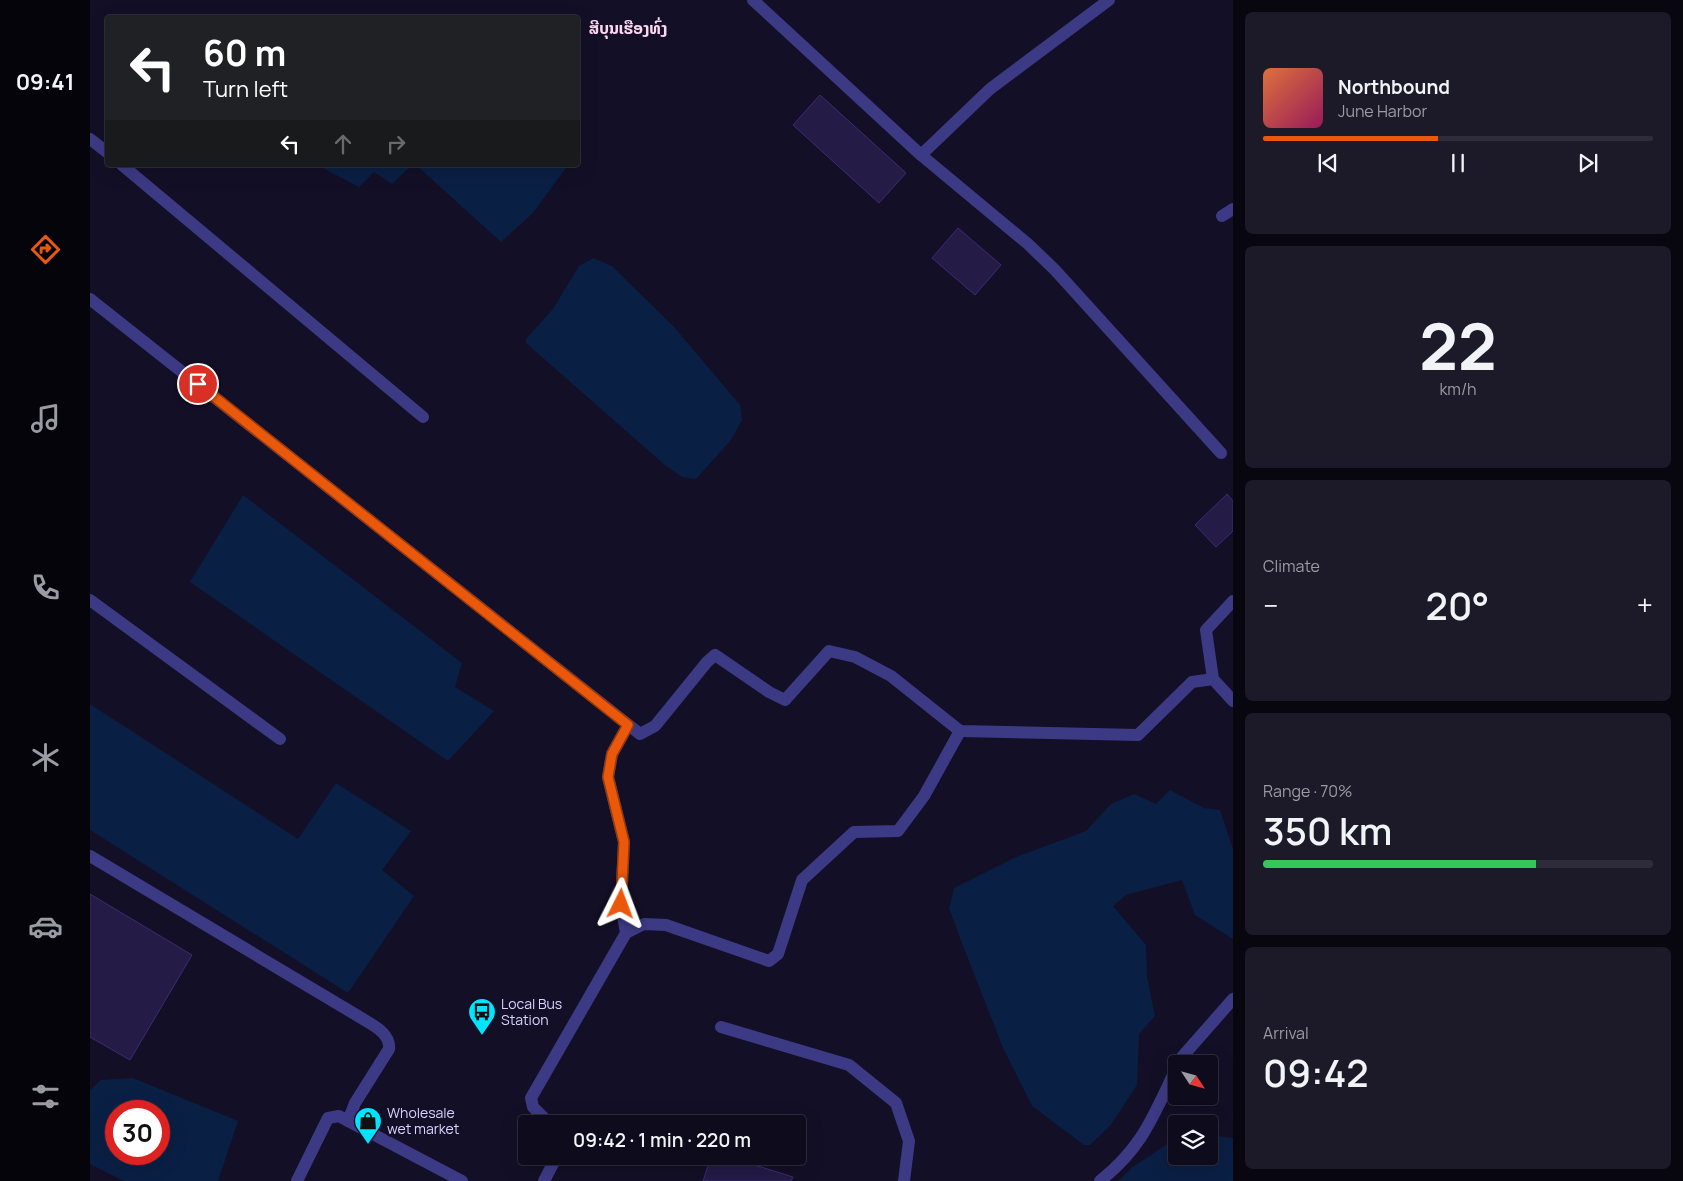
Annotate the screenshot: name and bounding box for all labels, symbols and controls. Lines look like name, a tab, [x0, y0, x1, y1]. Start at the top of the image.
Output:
district label: ສີບຸນເຮືອງທົ່ງ	[589, 17, 667, 39]
text: 60 m	[203, 29, 286, 77]
icon: left	[120, 35, 185, 100]
text: 09:41	[16, 67, 74, 97]
text: Turn left	[203, 74, 288, 104]
text: Northbound	[1338, 74, 1450, 100]
text: June Harbor	[1338, 100, 1427, 122]
icon: left	[276, 130, 304, 158]
icon: ahead	[329, 130, 357, 158]
icon: right	[382, 130, 410, 158]
icon: previous	[1314, 149, 1342, 177]
icon: pause	[1444, 149, 1472, 177]
icon: next	[1574, 149, 1602, 177]
icon: directions	[28, 232, 63, 267]
text: 22	[1419, 301, 1497, 390]
pin	[177, 363, 219, 405]
icon: arrive	[184, 370, 212, 398]
text: km/h	[1439, 378, 1477, 400]
icon: music	[28, 401, 63, 436]
text: Climate	[1263, 555, 1320, 577]
icon: phone	[28, 570, 63, 605]
text: 20°	[1426, 579, 1489, 631]
text: −	[1263, 586, 1278, 624]
text: +	[1637, 586, 1653, 624]
icon: climate	[28, 740, 63, 775]
text: Range · 70%	[1263, 780, 1353, 802]
text: 350 km	[1263, 804, 1392, 856]
position arrow	[594, 877, 646, 929]
icon: car	[28, 909, 63, 944]
place label: Local Bus Station	[501, 994, 562, 1029]
bus stop icon: Local Bus Station	[467, 997, 497, 1036]
text: Arrival	[1263, 1022, 1309, 1044]
text: 09:42	[1263, 1046, 1369, 1098]
north arrow	[1168, 1055, 1218, 1105]
map controls	[1168, 1055, 1218, 1165]
icon: filters	[28, 1079, 63, 1114]
speed limit sign: 30	[105, 1100, 170, 1165]
place label: Wholesale wet market	[387, 1103, 460, 1138]
shop icon: Wholesale wet market	[353, 1106, 383, 1145]
button: layers	[1168, 1115, 1218, 1165]
text: 09:42 · 1 min · 220 m	[573, 1127, 751, 1153]

